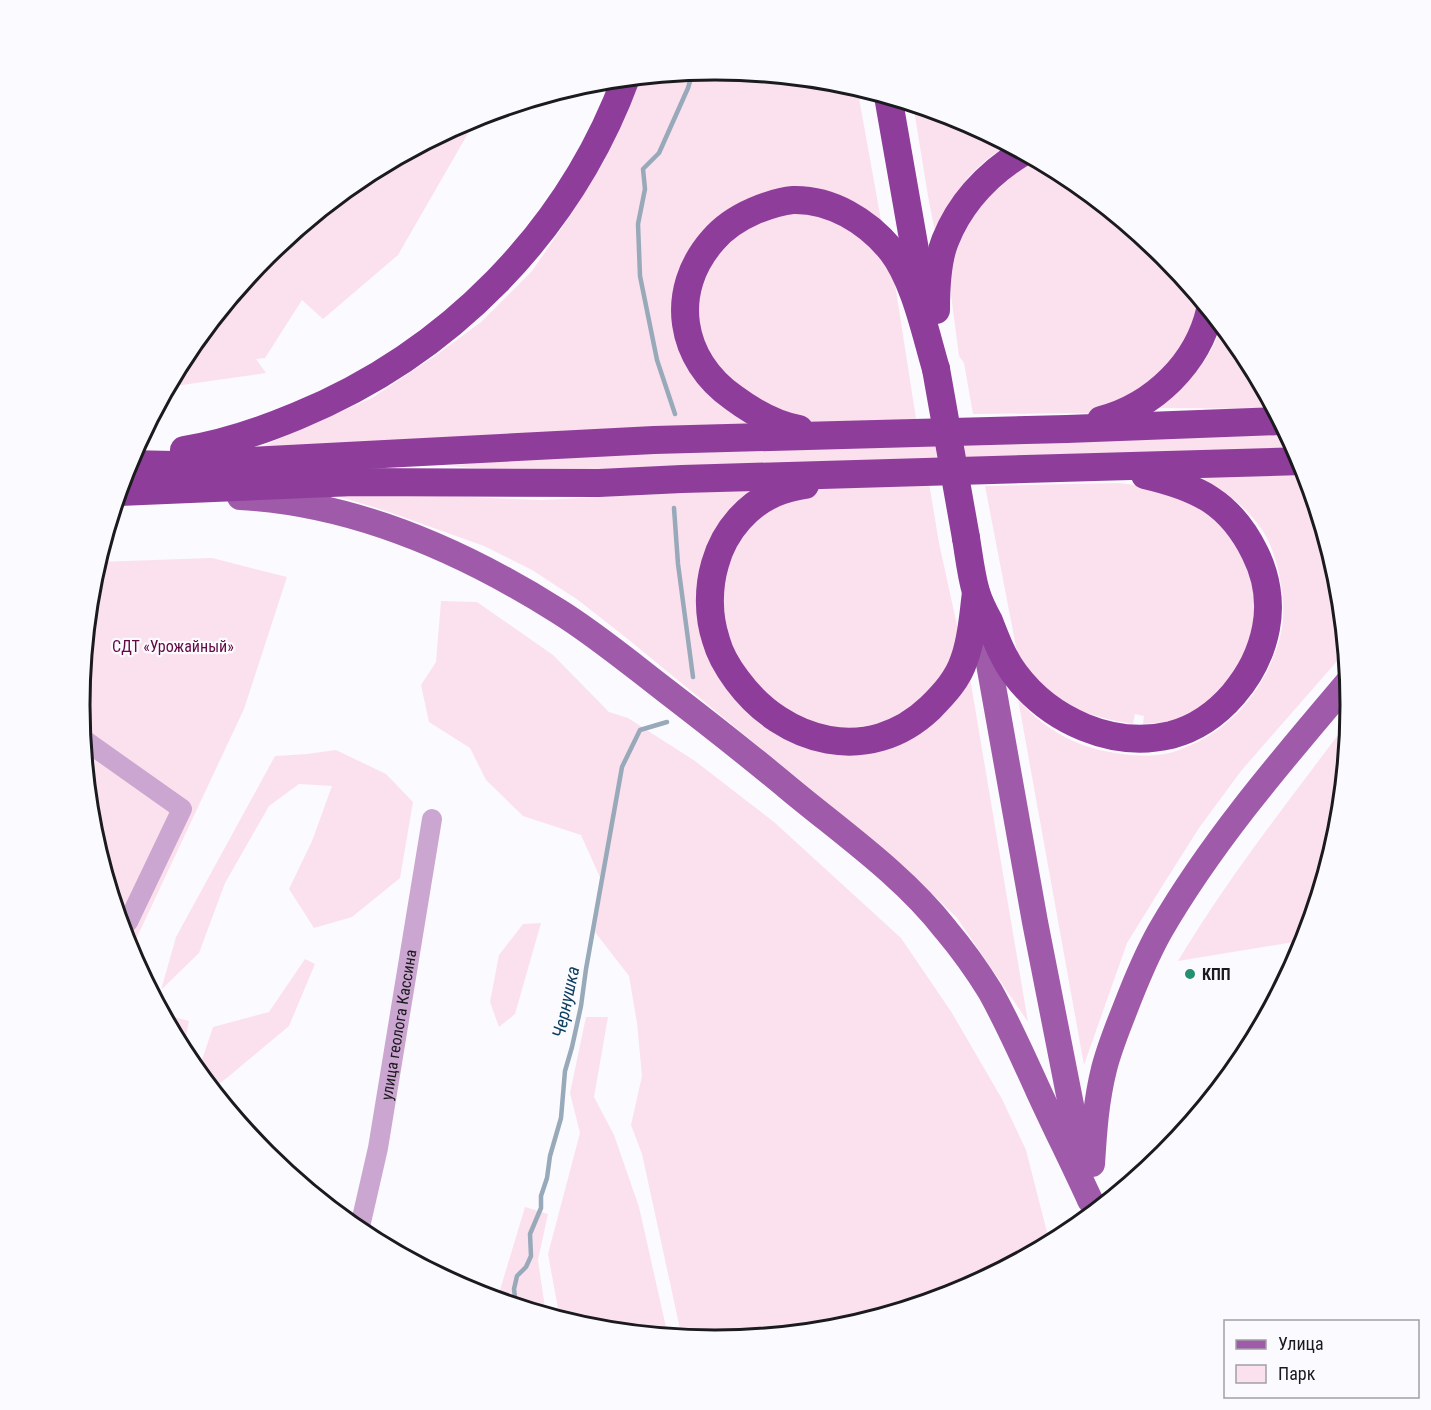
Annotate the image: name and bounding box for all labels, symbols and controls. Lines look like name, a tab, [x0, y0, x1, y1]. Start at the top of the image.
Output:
park label: СДТ «Урожайный»	[112, 637, 234, 656]
street label: улица геолога Кассина	[377, 948, 420, 1102]
water label: Чернушка	[548, 964, 583, 1040]
place label: КПП	[1202, 965, 1231, 984]
marker: КПП	[1183, 967, 1197, 981]
legend	[1224, 1320, 1419, 1398]
text: Улица	[1278, 1333, 1324, 1354]
text: Парк	[1278, 1363, 1316, 1384]

